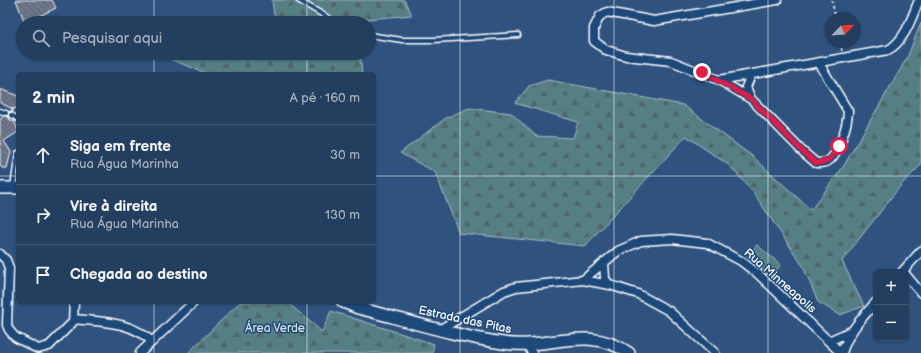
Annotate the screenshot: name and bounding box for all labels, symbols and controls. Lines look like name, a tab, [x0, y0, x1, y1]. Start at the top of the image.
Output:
north arrow	[825, 12, 861, 48]
search box	[16, 16, 376, 60]
icon: search	[30, 27, 52, 49]
text: Pesquisar aqui	[62, 29, 162, 48]
route end	[693, 63, 711, 81]
text: 2 min	[32, 88, 75, 108]
text: A pé · 160 m	[290, 90, 360, 106]
text: Siga em frente	[70, 137, 171, 156]
route start	[830, 137, 848, 155]
icon: ahead	[32, 144, 54, 166]
text: 30 m	[330, 147, 360, 163]
text: Rua Água Marinha	[70, 156, 179, 172]
text: Vire à direita	[70, 197, 157, 216]
icon: right	[32, 204, 54, 226]
text: 130 m	[325, 207, 360, 223]
text: Rua Água Marinha	[70, 216, 179, 232]
street label: Rua Minneapolis	[741, 245, 819, 317]
icon: arrive	[32, 264, 54, 286]
text: Chegada ao destino	[70, 265, 208, 284]
map controls	[873, 269, 909, 341]
button: +	[873, 269, 909, 305]
street label: Estrada das Pitas	[417, 303, 513, 337]
button: −	[873, 305, 909, 341]
park label: Área Verde	[245, 319, 305, 336]

